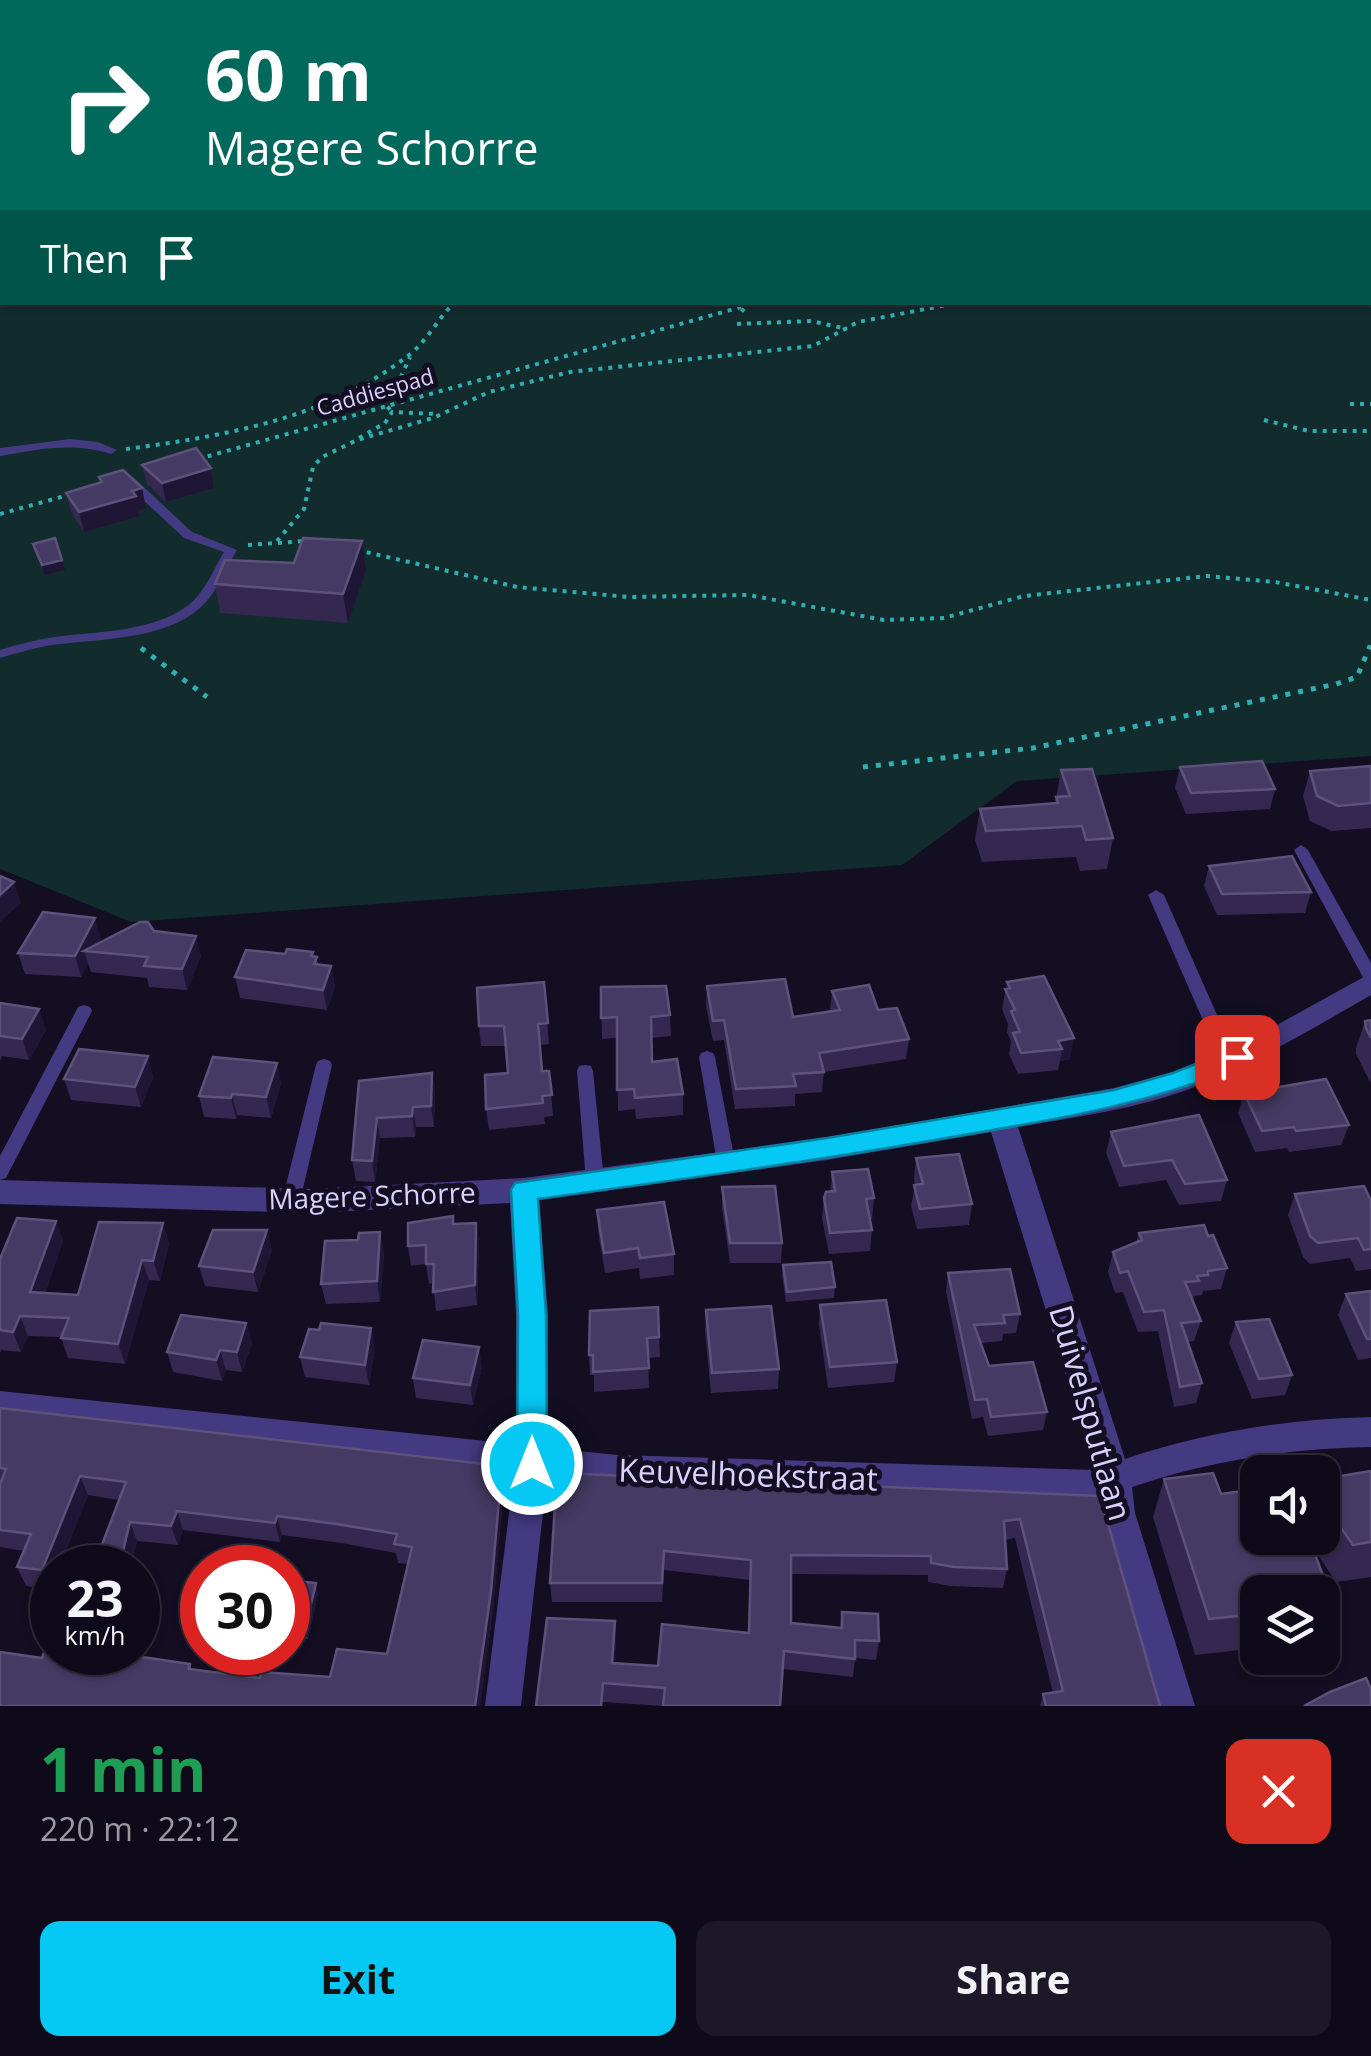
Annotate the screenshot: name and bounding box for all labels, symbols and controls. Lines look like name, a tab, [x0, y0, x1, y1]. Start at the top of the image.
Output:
text: 60 m	[205, 26, 372, 122]
icon: right	[40, 40, 170, 170]
text: Magere Schorre	[205, 117, 538, 178]
icon: arrive	[149, 230, 204, 285]
text: Then	[40, 232, 129, 284]
street label: Caddiespad	[313, 360, 437, 422]
pin	[1195, 1015, 1280, 1100]
icon: arrive	[1210, 1030, 1265, 1085]
street label: Magere Schorre	[268, 1172, 476, 1218]
street label: Duivelsputlaan	[1040, 1300, 1143, 1525]
position arrow	[480, 1412, 584, 1516]
street label: Keuvelhoekstraat	[618, 1447, 879, 1500]
map controls	[1240, 1455, 1340, 1675]
button: sound	[1240, 1455, 1340, 1555]
speed limit sign: 30	[180, 1545, 310, 1675]
text: 23	[66, 1564, 124, 1632]
button: layers	[1240, 1575, 1340, 1675]
text: km/h	[65, 1618, 125, 1652]
text: 1 min	[40, 1728, 207, 1810]
button: close	[1226, 1739, 1331, 1844]
text: 220 m · 22:12	[40, 1807, 239, 1850]
button: Exit	[40, 1921, 676, 2036]
button: Share	[696, 1921, 1331, 2036]

